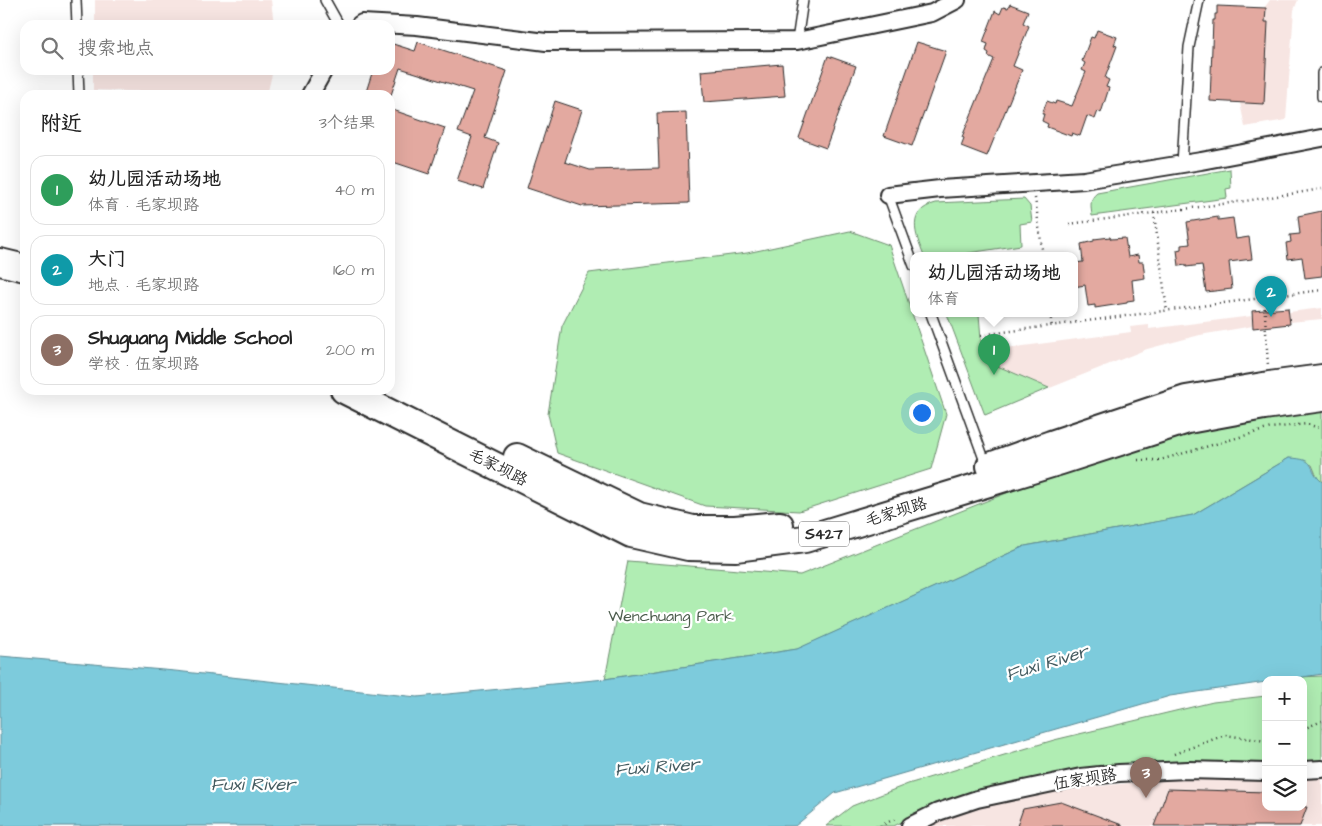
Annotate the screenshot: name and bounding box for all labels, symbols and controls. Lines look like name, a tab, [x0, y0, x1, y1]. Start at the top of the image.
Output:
search box	[20, 20, 395, 75]
icon: search	[38, 34, 66, 62]
text: 搜索地点	[78, 35, 154, 62]
text: 附近	[40, 109, 82, 138]
text: 3个结果	[319, 112, 375, 134]
text: 幼儿园活动场地	[88, 166, 221, 193]
text: 1	[56, 179, 58, 201]
text: 40 m	[334, 179, 374, 201]
text: 体育 · 毛家坝路	[88, 194, 199, 216]
text: 大门	[88, 246, 126, 273]
popup	[910, 252, 1078, 317]
text: 2	[52, 259, 62, 281]
text: 160 m	[333, 259, 374, 281]
text: 幼儿园活动场地	[927, 260, 1061, 287]
text: 地点 · 毛家坝路	[88, 274, 199, 296]
pin: 2	[1255, 276, 1287, 317]
text: 体育	[927, 288, 960, 310]
text: Shuguang Middle School	[88, 325, 292, 352]
pin: 1	[978, 334, 1010, 375]
text: 3	[53, 339, 61, 361]
text: 200 m	[326, 339, 374, 361]
text: 学校 · 伍家坝路	[88, 353, 199, 375]
your location	[909, 400, 935, 426]
street label: 毛家坝路	[464, 443, 532, 491]
street label: 毛家坝路	[862, 492, 930, 532]
road number: S427	[799, 522, 849, 546]
park label: Wenchuang Park	[608, 605, 734, 628]
water label: Fuxi River	[1003, 638, 1093, 687]
map controls	[1262, 676, 1307, 811]
button: +	[1262, 676, 1307, 721]
button: −	[1262, 721, 1307, 766]
water label: Fuxi River	[614, 751, 702, 782]
pin: 3	[1130, 757, 1162, 798]
street label: 伍家坝路	[1052, 763, 1118, 795]
button: layers	[1262, 766, 1307, 811]
water label: Fuxi River	[211, 772, 297, 797]

